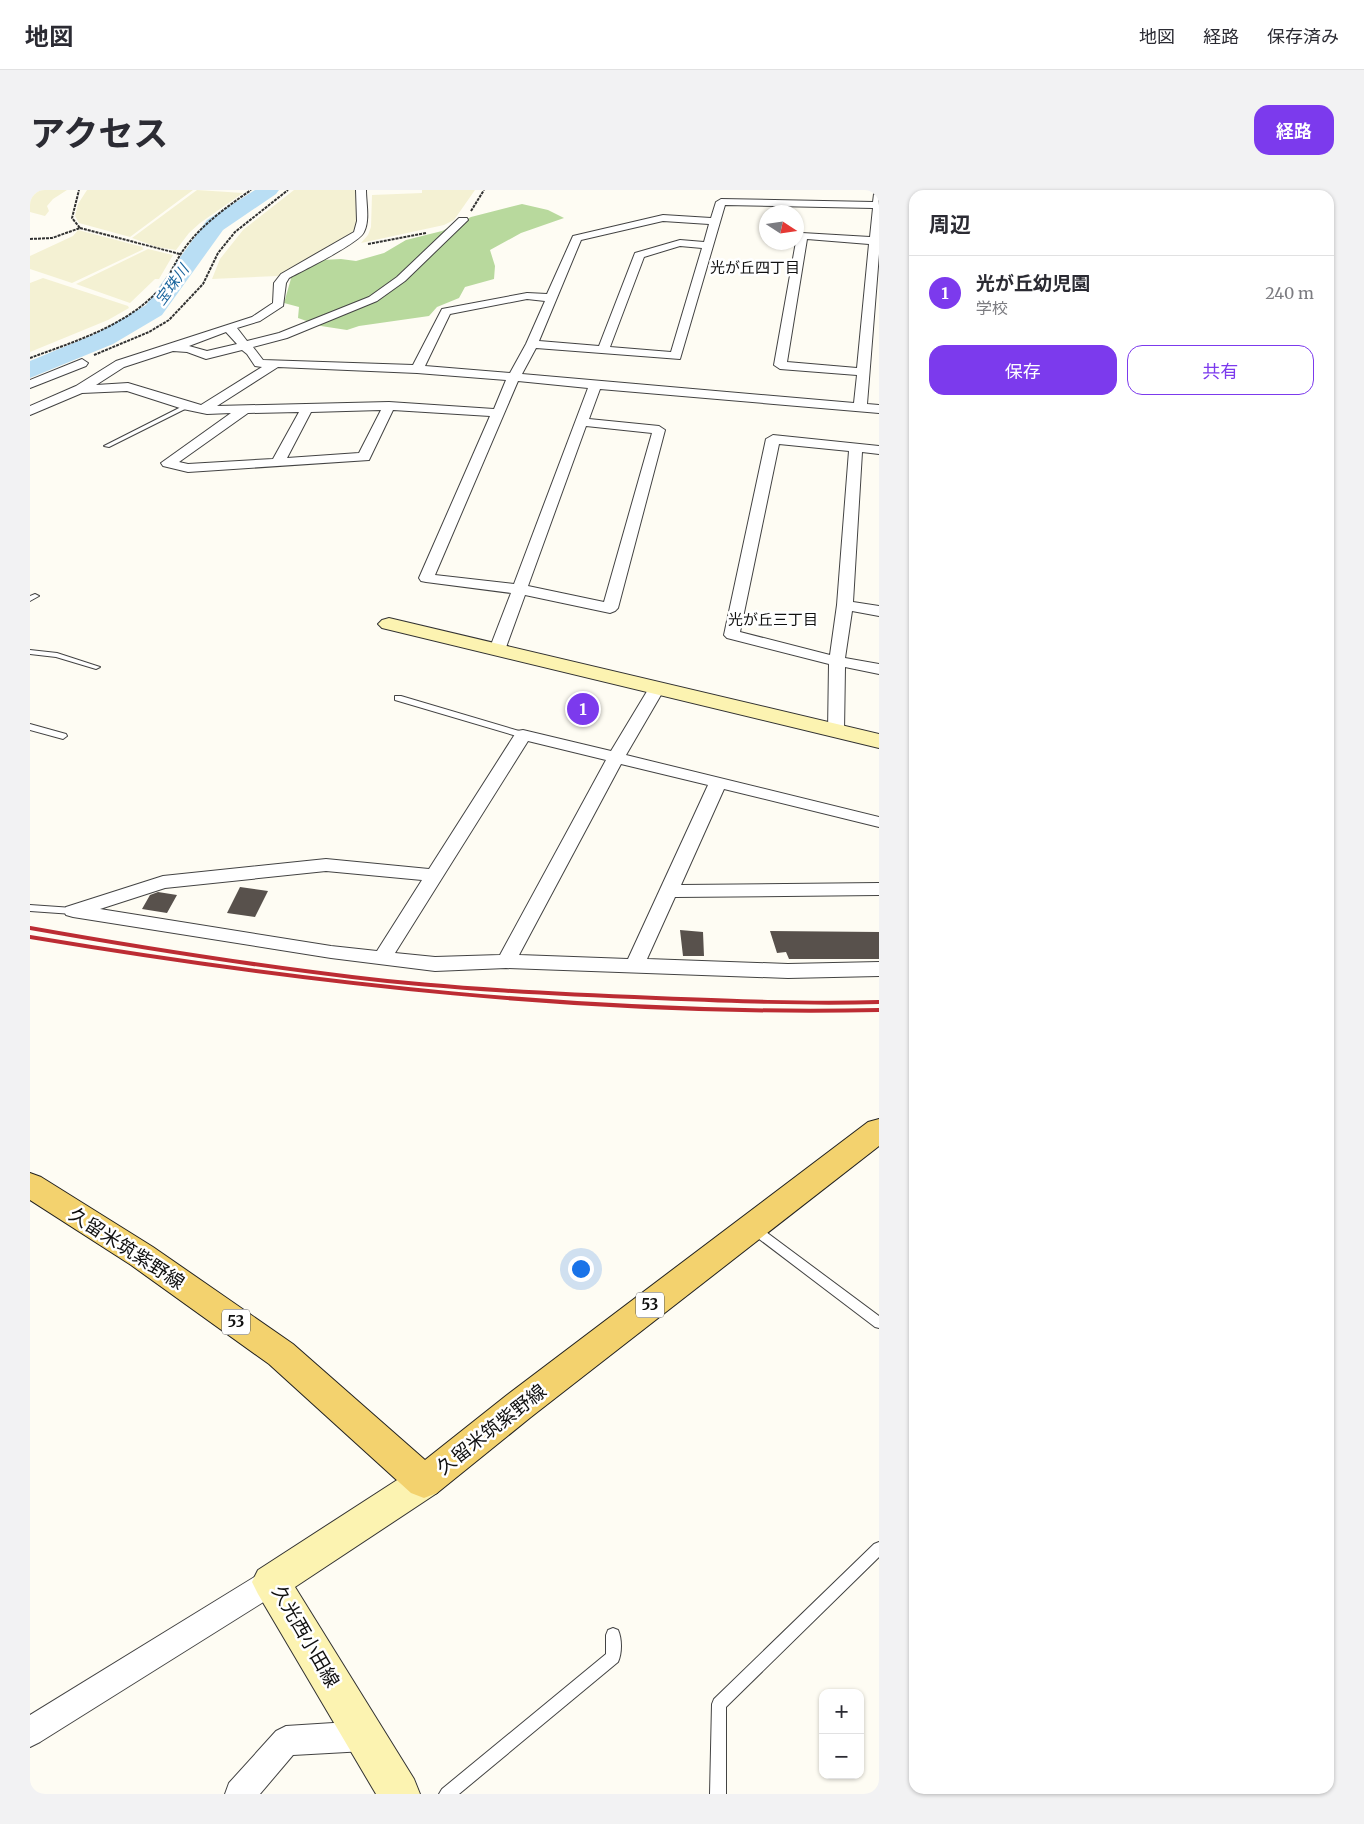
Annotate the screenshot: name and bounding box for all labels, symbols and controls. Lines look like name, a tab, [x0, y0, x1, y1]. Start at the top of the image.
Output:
text: 地図	[25, 21, 73, 52]
text: 地図	[1139, 25, 1175, 48]
text: 経路	[1203, 25, 1239, 48]
text: 保存済み	[1267, 25, 1339, 48]
button: 経路	[1254, 105, 1334, 155]
text: アクセス	[30, 112, 168, 156]
north arrow	[759, 205, 804, 250]
text: 周辺	[929, 211, 971, 238]
district label: 光が丘四丁目	[710, 258, 800, 277]
water label: 宝珠川	[151, 259, 194, 308]
text: 光が丘幼児園	[976, 271, 1090, 295]
text: 1	[941, 283, 949, 303]
text: 240 m	[1265, 283, 1314, 303]
text: 学校	[976, 298, 1008, 318]
button: 保存	[929, 345, 1117, 395]
button: 共有	[1127, 345, 1314, 395]
district label: 光が丘三丁目	[728, 610, 818, 629]
pin: 1	[567, 690, 599, 728]
street label: 久留米筑紫野線	[65, 1202, 189, 1294]
your location	[568, 1256, 594, 1282]
road number: 53	[636, 1292, 664, 1318]
road number: 53	[222, 1310, 250, 1334]
street label: 久留米筑紫野線	[431, 1379, 551, 1479]
street label: 久光西小田線	[267, 1581, 345, 1691]
map controls	[819, 1689, 864, 1779]
button: +	[819, 1689, 864, 1734]
button: −	[819, 1734, 864, 1779]

